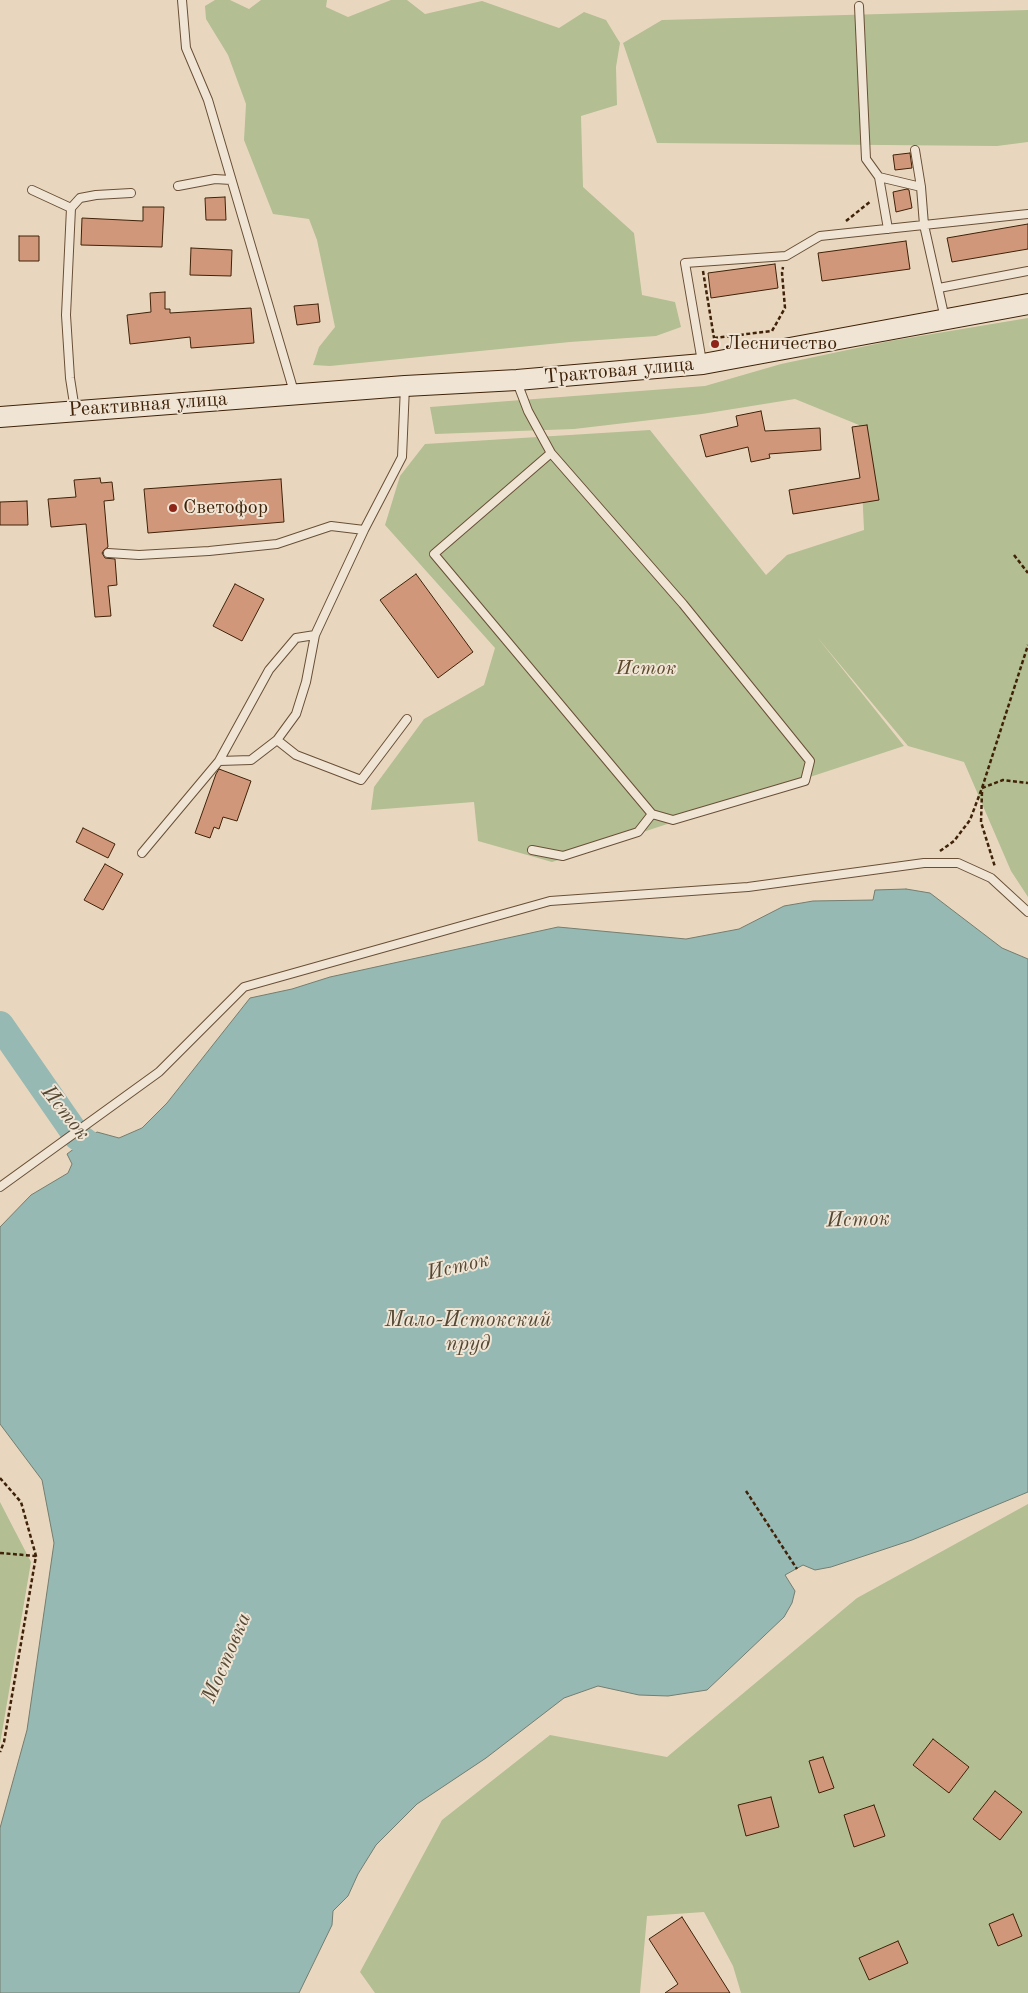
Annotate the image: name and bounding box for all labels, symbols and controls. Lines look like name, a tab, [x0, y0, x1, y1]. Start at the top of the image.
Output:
place label: Лесничество	[725, 332, 837, 356]
marker: Лесничество	[709, 338, 721, 350]
street label: Трактовая улица	[543, 352, 695, 390]
street label: Реактивная улица	[68, 387, 228, 423]
place label: Светофор	[183, 496, 268, 520]
marker: Светофор	[167, 502, 179, 514]
park label: Исток	[616, 657, 676, 681]
water label: Исток	[35, 1080, 95, 1146]
water label: Исток	[826, 1206, 890, 1234]
water label: Исток	[424, 1248, 492, 1286]
water label: Мало-Истокский пруд	[385, 1307, 551, 1357]
water label: Мостовка	[197, 1609, 257, 1707]

